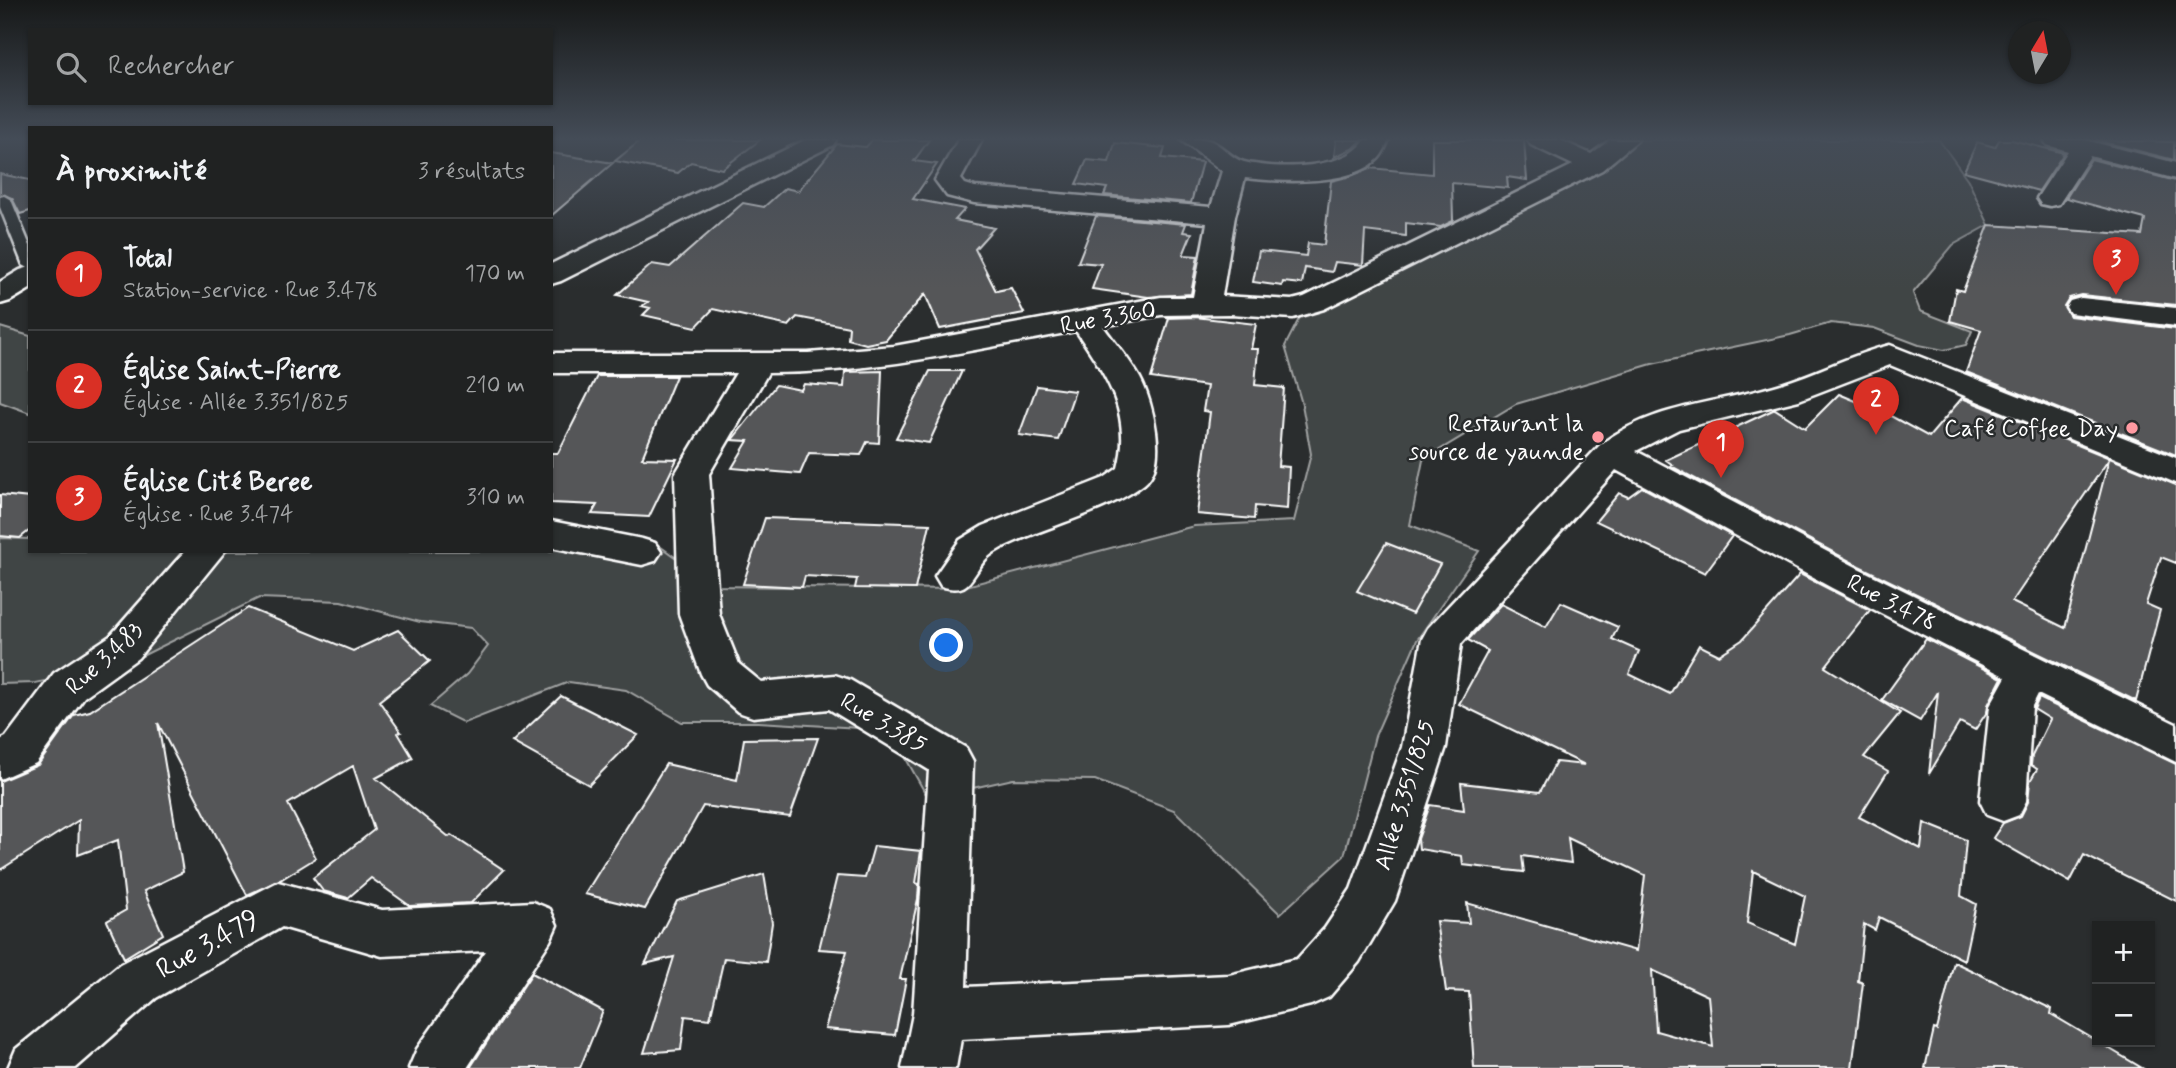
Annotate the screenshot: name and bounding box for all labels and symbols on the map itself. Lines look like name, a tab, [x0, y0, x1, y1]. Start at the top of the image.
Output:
north arrow	[2008, 21, 2071, 84]
pin: 3	[2093, 237, 2139, 295]
street label: Rue 3.360	[1058, 295, 1158, 342]
pin: 2	[1853, 377, 1899, 435]
place label: Restaurant la source de yaunde	[1408, 409, 1584, 468]
place label: Café Coffee Day	[1944, 414, 2118, 445]
pin: 1	[1698, 420, 1744, 478]
marker: Café Coffee Day	[2124, 420, 2140, 436]
marker: Restaurant la source de yaunde	[1590, 429, 1606, 445]
street label: Rue 3.478	[1841, 568, 1942, 639]
street label: Rue 3.483	[59, 616, 151, 702]
your location	[929, 628, 963, 662]
street label: Rue 3.385	[834, 686, 932, 761]
street label: Allée 3.351/825	[1368, 717, 1443, 874]
street label: Rue 3.479	[150, 902, 266, 989]

